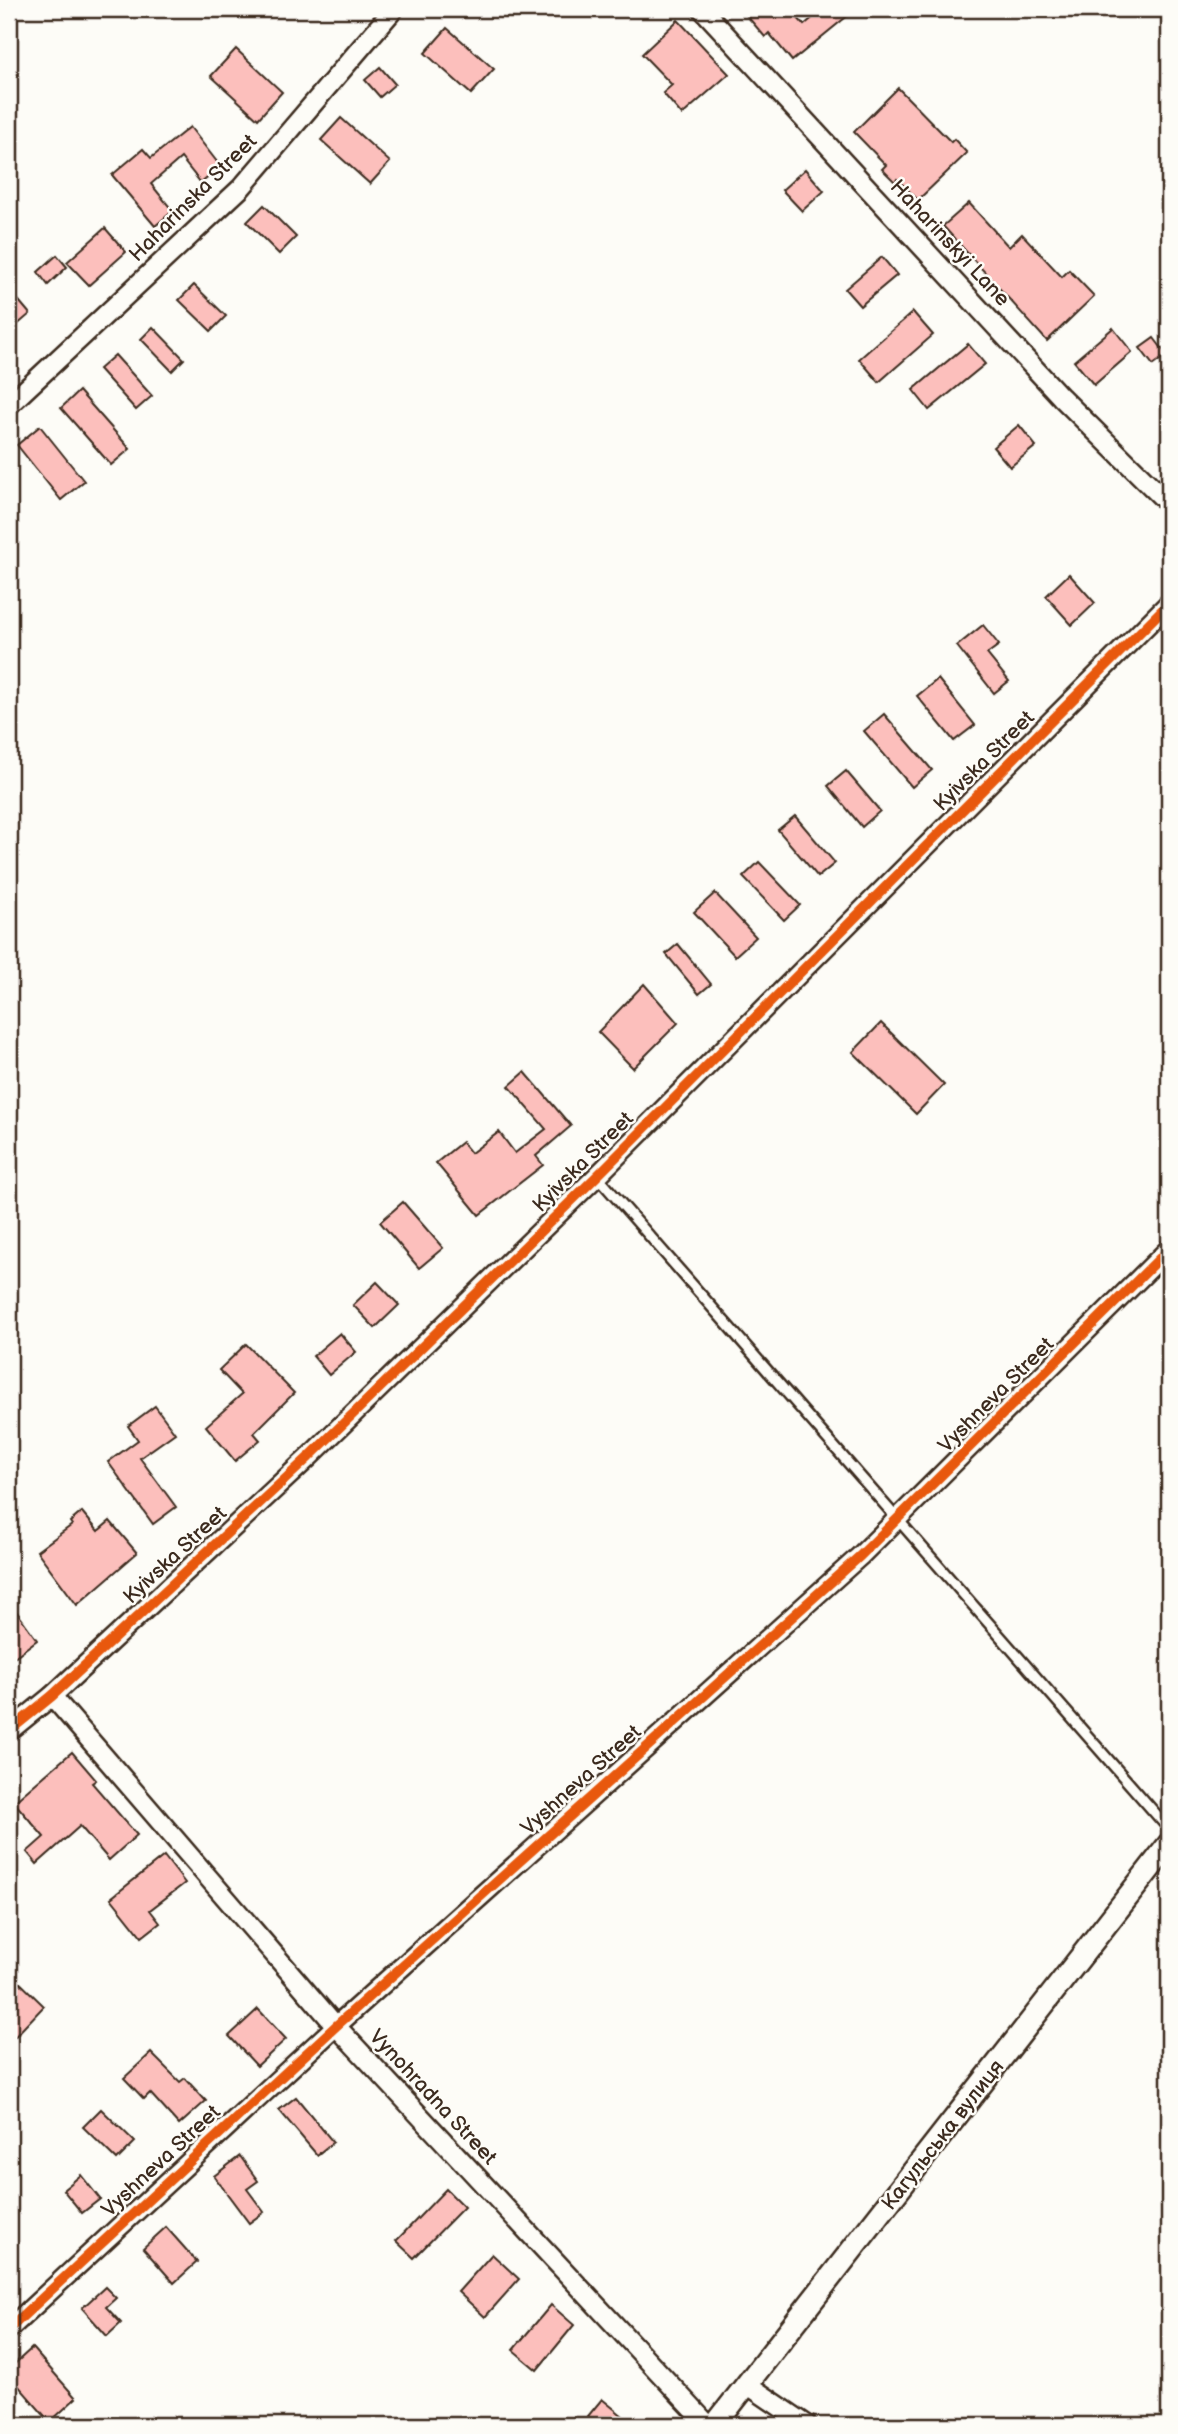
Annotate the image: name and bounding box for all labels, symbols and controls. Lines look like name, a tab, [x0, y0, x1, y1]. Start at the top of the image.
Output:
street label: Haharinska Street	[124, 129, 262, 267]
street label: Haharinskyi Lane	[885, 175, 1015, 311]
street label: Kyivska Street	[928, 705, 1040, 817]
street label: Kyivska Street	[527, 1106, 639, 1218]
street label: Vyshneva Street	[933, 1332, 1059, 1458]
street label: Kyivska Street	[118, 1500, 232, 1609]
street label: Vyshneva Street	[516, 1719, 647, 1841]
street label: Vynohradna Street	[364, 2024, 502, 2170]
street label: Кагульська вулиця	[876, 2055, 1010, 2215]
street label: Vyshneva Street	[96, 2099, 226, 2222]

